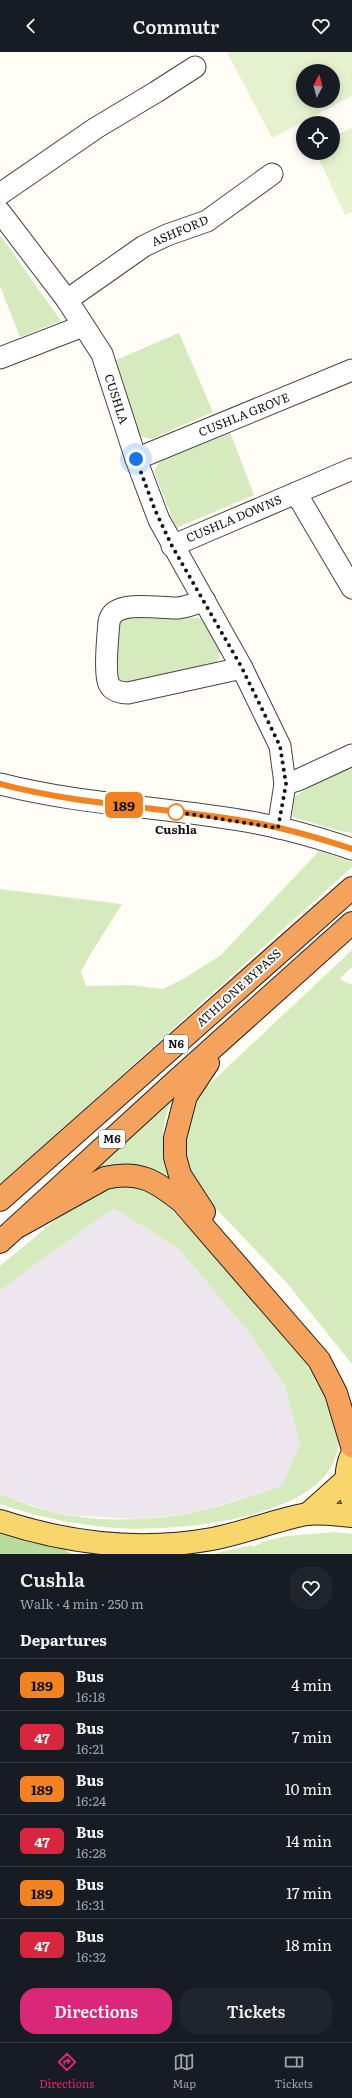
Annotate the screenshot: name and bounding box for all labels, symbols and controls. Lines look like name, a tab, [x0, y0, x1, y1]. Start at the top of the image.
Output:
text: Commutr	[133, 13, 219, 40]
icon: back	[20, 15, 42, 37]
icon: heart	[310, 15, 332, 37]
north arrow	[296, 64, 340, 108]
map controls	[296, 64, 340, 160]
button: locate	[296, 116, 340, 160]
street label: ASHFORD	[148, 210, 211, 250]
street label: CUSHLA	[100, 371, 134, 426]
street label: CUSHLA GROVE	[195, 387, 292, 441]
your location	[126, 449, 146, 469]
street label: CUSHLA DOWNS	[183, 490, 284, 546]
line badge: 189	[101, 792, 147, 818]
text: 189	[113, 795, 135, 815]
marker: Cushla	[167, 803, 185, 821]
place label: Cushla	[155, 820, 197, 838]
street label: ATHLONE BYPASS	[192, 944, 285, 1030]
road number: N6	[164, 1035, 188, 1053]
road number: M6	[99, 1130, 125, 1148]
text: Cushla	[20, 1565, 85, 1593]
button: heart	[290, 1567, 332, 1609]
text: Walk · 4 min · 250 m	[20, 1594, 144, 1613]
text: Departures	[20, 1628, 107, 1651]
text: Bus	[76, 1664, 104, 1687]
text: 4 min	[291, 1673, 332, 1696]
text: 189	[31, 1675, 53, 1695]
text: 16:18	[76, 1687, 105, 1706]
text: Bus	[76, 1716, 104, 1739]
text: 7 min	[292, 1725, 332, 1748]
text: 47	[34, 1727, 50, 1747]
text: 16:21	[76, 1739, 104, 1758]
text: Bus	[76, 1768, 104, 1791]
text: 10 min	[285, 1777, 332, 1800]
text: 189	[31, 1779, 53, 1799]
text: 16:24	[76, 1791, 106, 1810]
text: Bus	[76, 1820, 104, 1843]
text: 14 min	[286, 1829, 332, 1852]
text: 47	[34, 1831, 50, 1851]
text: 16:28	[76, 1843, 106, 1862]
text: Bus	[76, 1872, 104, 1895]
text: 17 min	[286, 1881, 332, 1904]
text: 189	[31, 1883, 53, 1903]
text: 16:31	[76, 1895, 105, 1914]
text: Bus	[76, 1924, 104, 1947]
text: 18 min	[285, 1933, 332, 1956]
text: 47	[34, 1935, 50, 1955]
text: 16:32	[76, 1947, 106, 1966]
button: Directions	[20, 1988, 172, 2034]
button: Tickets	[180, 1988, 332, 2034]
tab: Directions	[39, 2051, 94, 2091]
tab: Map	[173, 2051, 196, 2091]
tab: Tickets	[274, 2051, 313, 2091]

